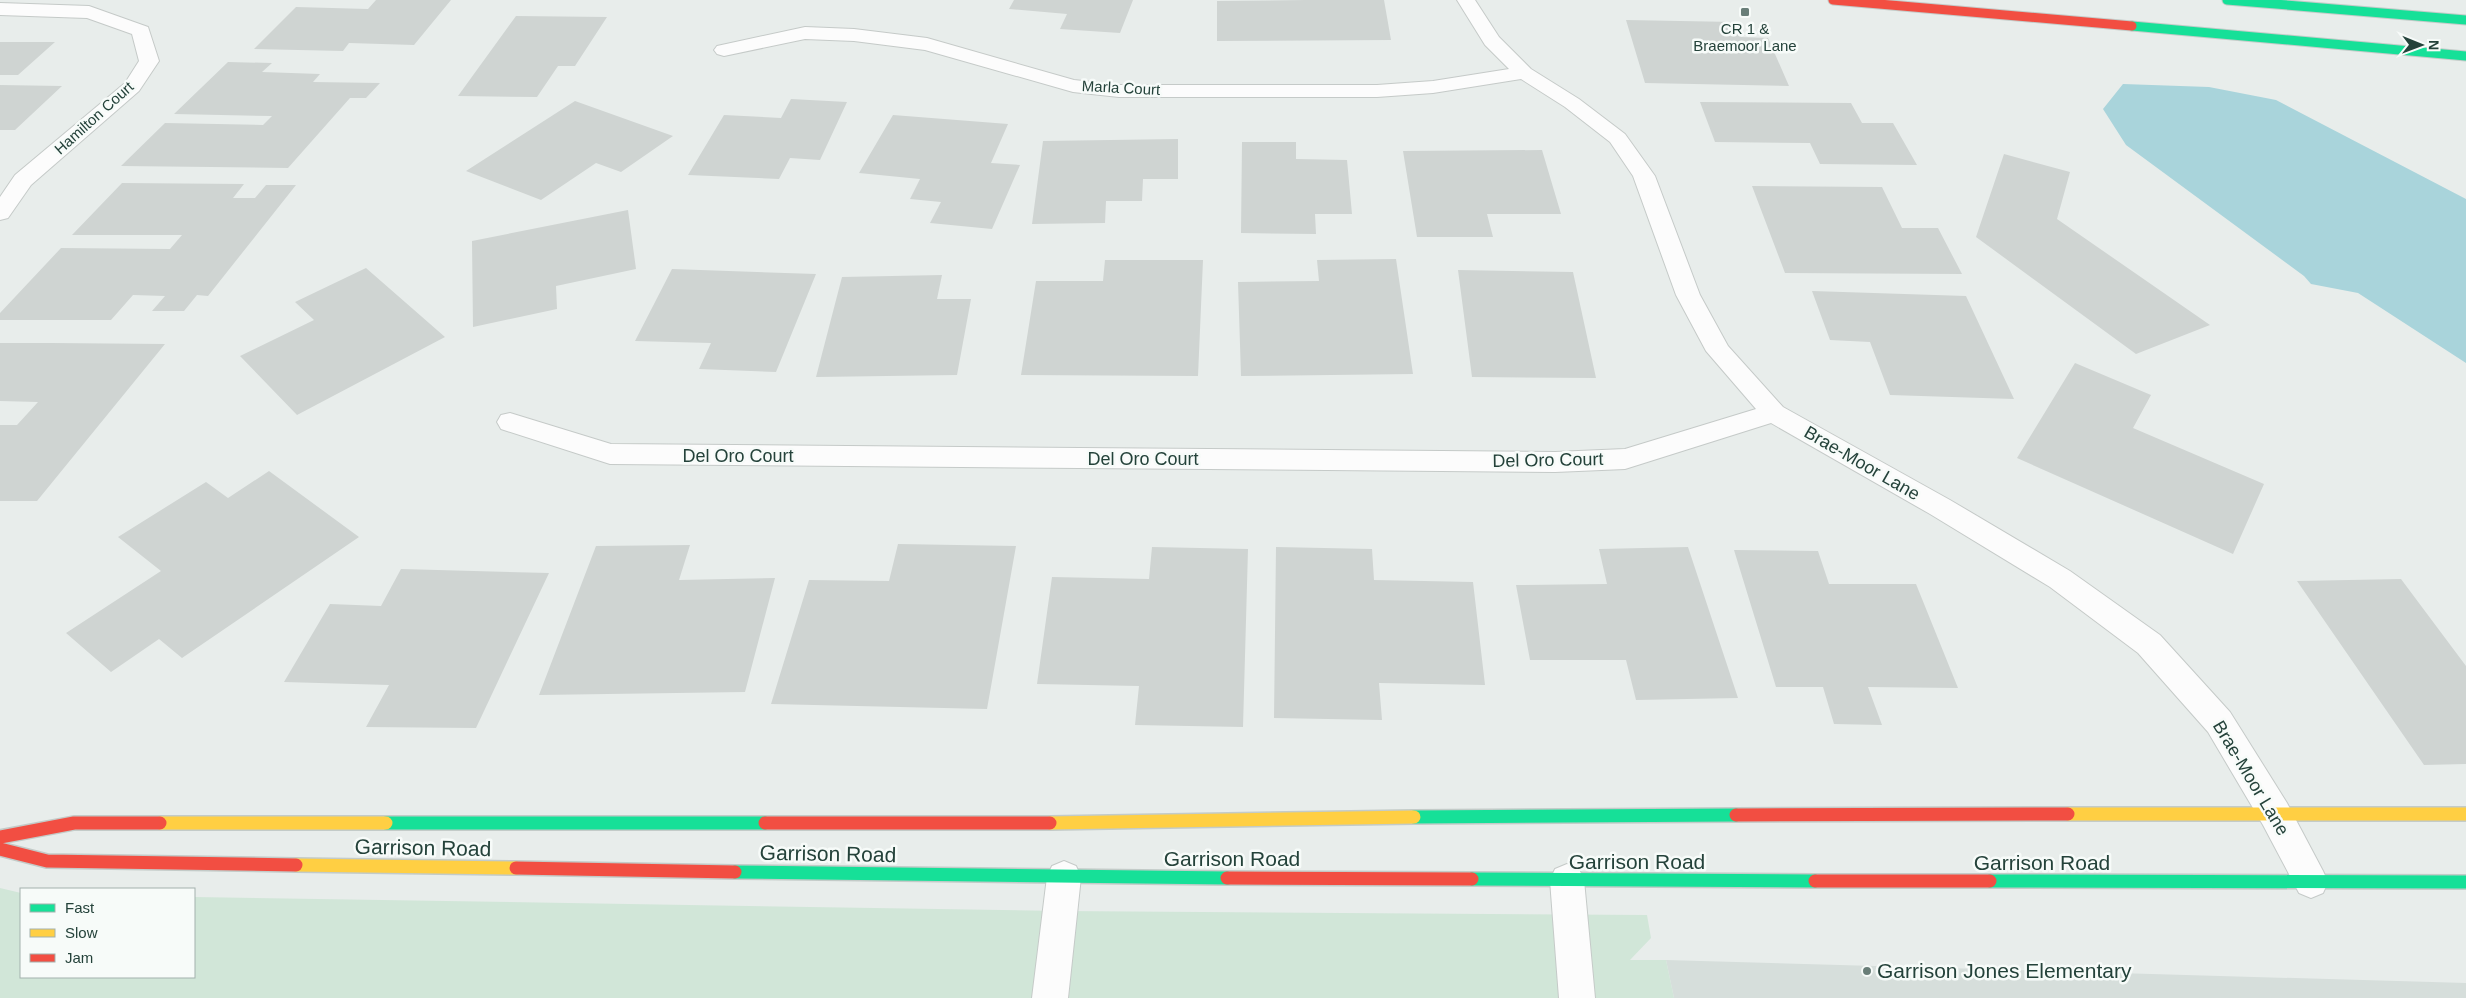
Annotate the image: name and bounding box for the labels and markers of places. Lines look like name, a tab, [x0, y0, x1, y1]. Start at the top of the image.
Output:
marker: CR 1 & Braemoor Lane	[1739, 6, 1751, 18]
place label: CR 1 & Braemoor Lane	[1693, 20, 1797, 54]
place label: Garrison Jones Elementary	[1877, 959, 2132, 982]
marker: Garrison Jones Elementary	[1861, 965, 1873, 977]

